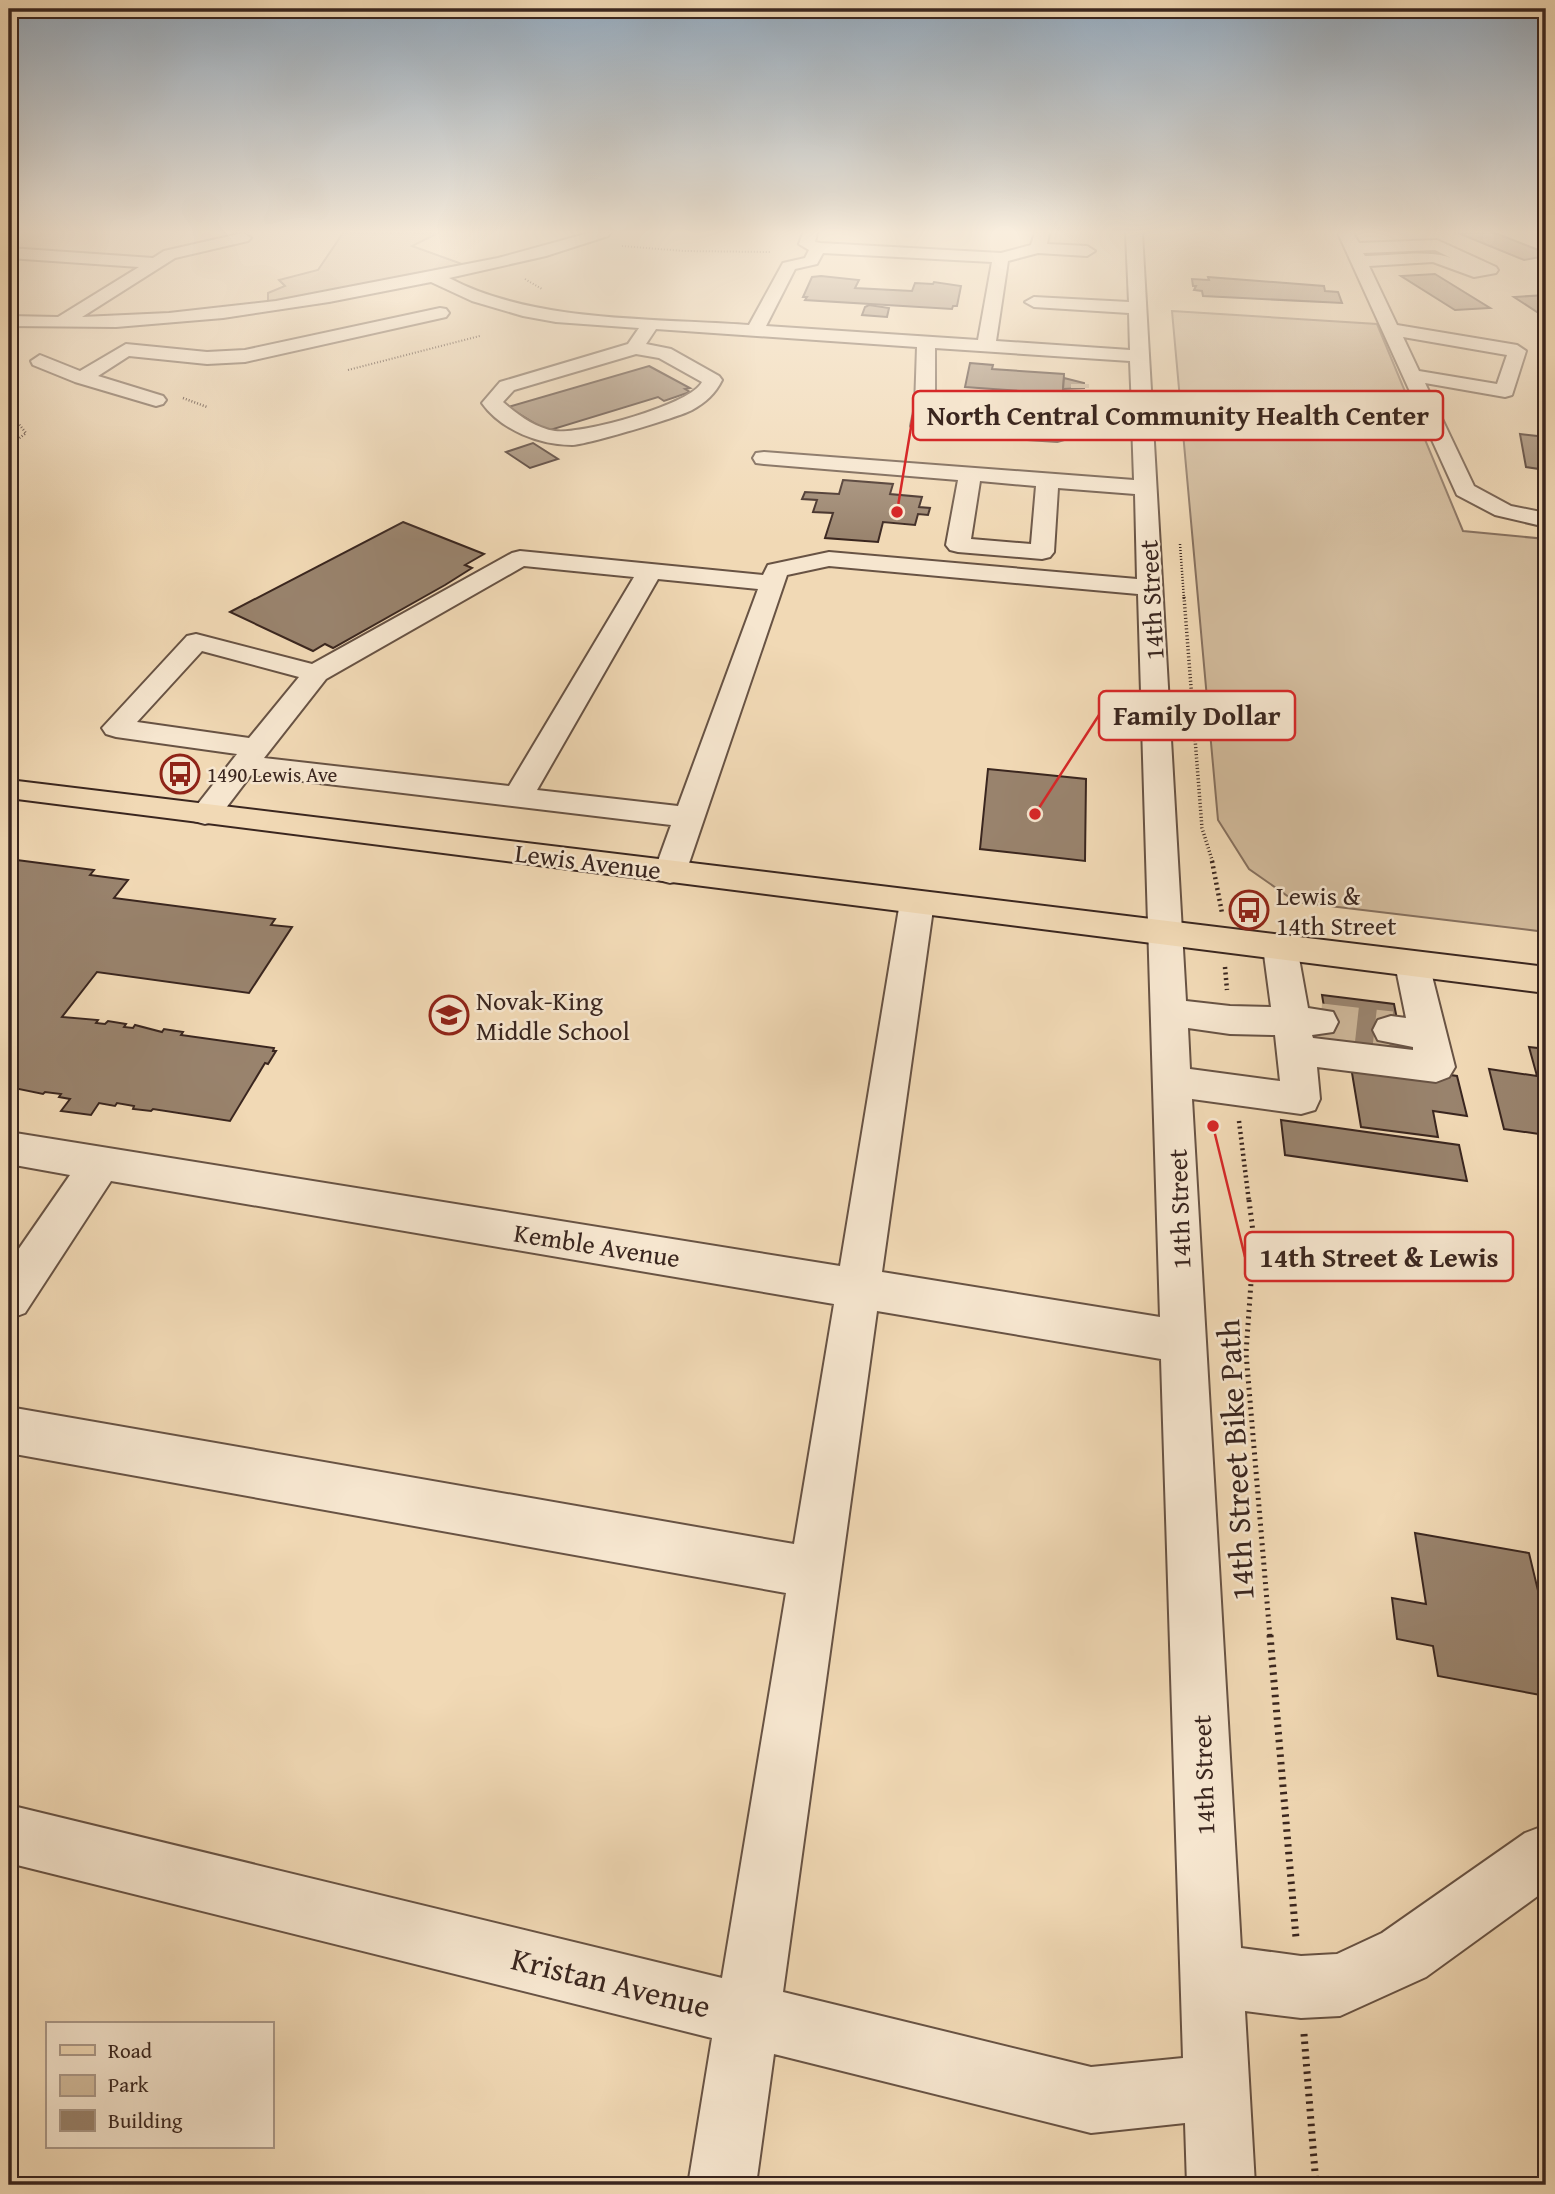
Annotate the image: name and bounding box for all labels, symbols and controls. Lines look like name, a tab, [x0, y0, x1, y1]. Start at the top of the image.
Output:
callout: North Central Community Health Center	[913, 391, 1443, 440]
text: North Central Community Health Center	[927, 394, 1429, 435]
street label: 14th Street	[1128, 539, 1174, 661]
callout: Family Dollar	[1099, 691, 1295, 740]
text: Family Dollar	[1113, 694, 1281, 735]
bus stop icon: 1490 Lewis Ave	[159, 753, 201, 795]
place label: 1490 Lewis Ave	[207, 759, 338, 790]
street label: Lewis Avenue	[513, 833, 663, 889]
place label: Lewis & 14th Street	[1276, 876, 1396, 945]
bus stop icon: Lewis & 14th Street	[1228, 889, 1270, 931]
place label: Novak-King Middle School	[476, 981, 630, 1050]
school or university icon: Novak-King Middle School	[428, 994, 470, 1036]
street label: 14th Street	[1157, 1148, 1201, 1270]
street label: Kemble Avenue	[511, 1213, 683, 1277]
callout: 14th Street & Lewis	[1245, 1232, 1513, 1281]
text: 14th Street & Lewis	[1259, 1236, 1499, 1277]
street label: 14th Street Bike Path	[1204, 1318, 1266, 1602]
street label: 14th Street	[1181, 1714, 1225, 1836]
street label: Kristan Avenue	[507, 1935, 715, 2029]
legend	[46, 2022, 273, 2148]
text: Road	[108, 2035, 153, 2066]
text: Park	[108, 2069, 149, 2100]
text: Building	[108, 2105, 183, 2136]

